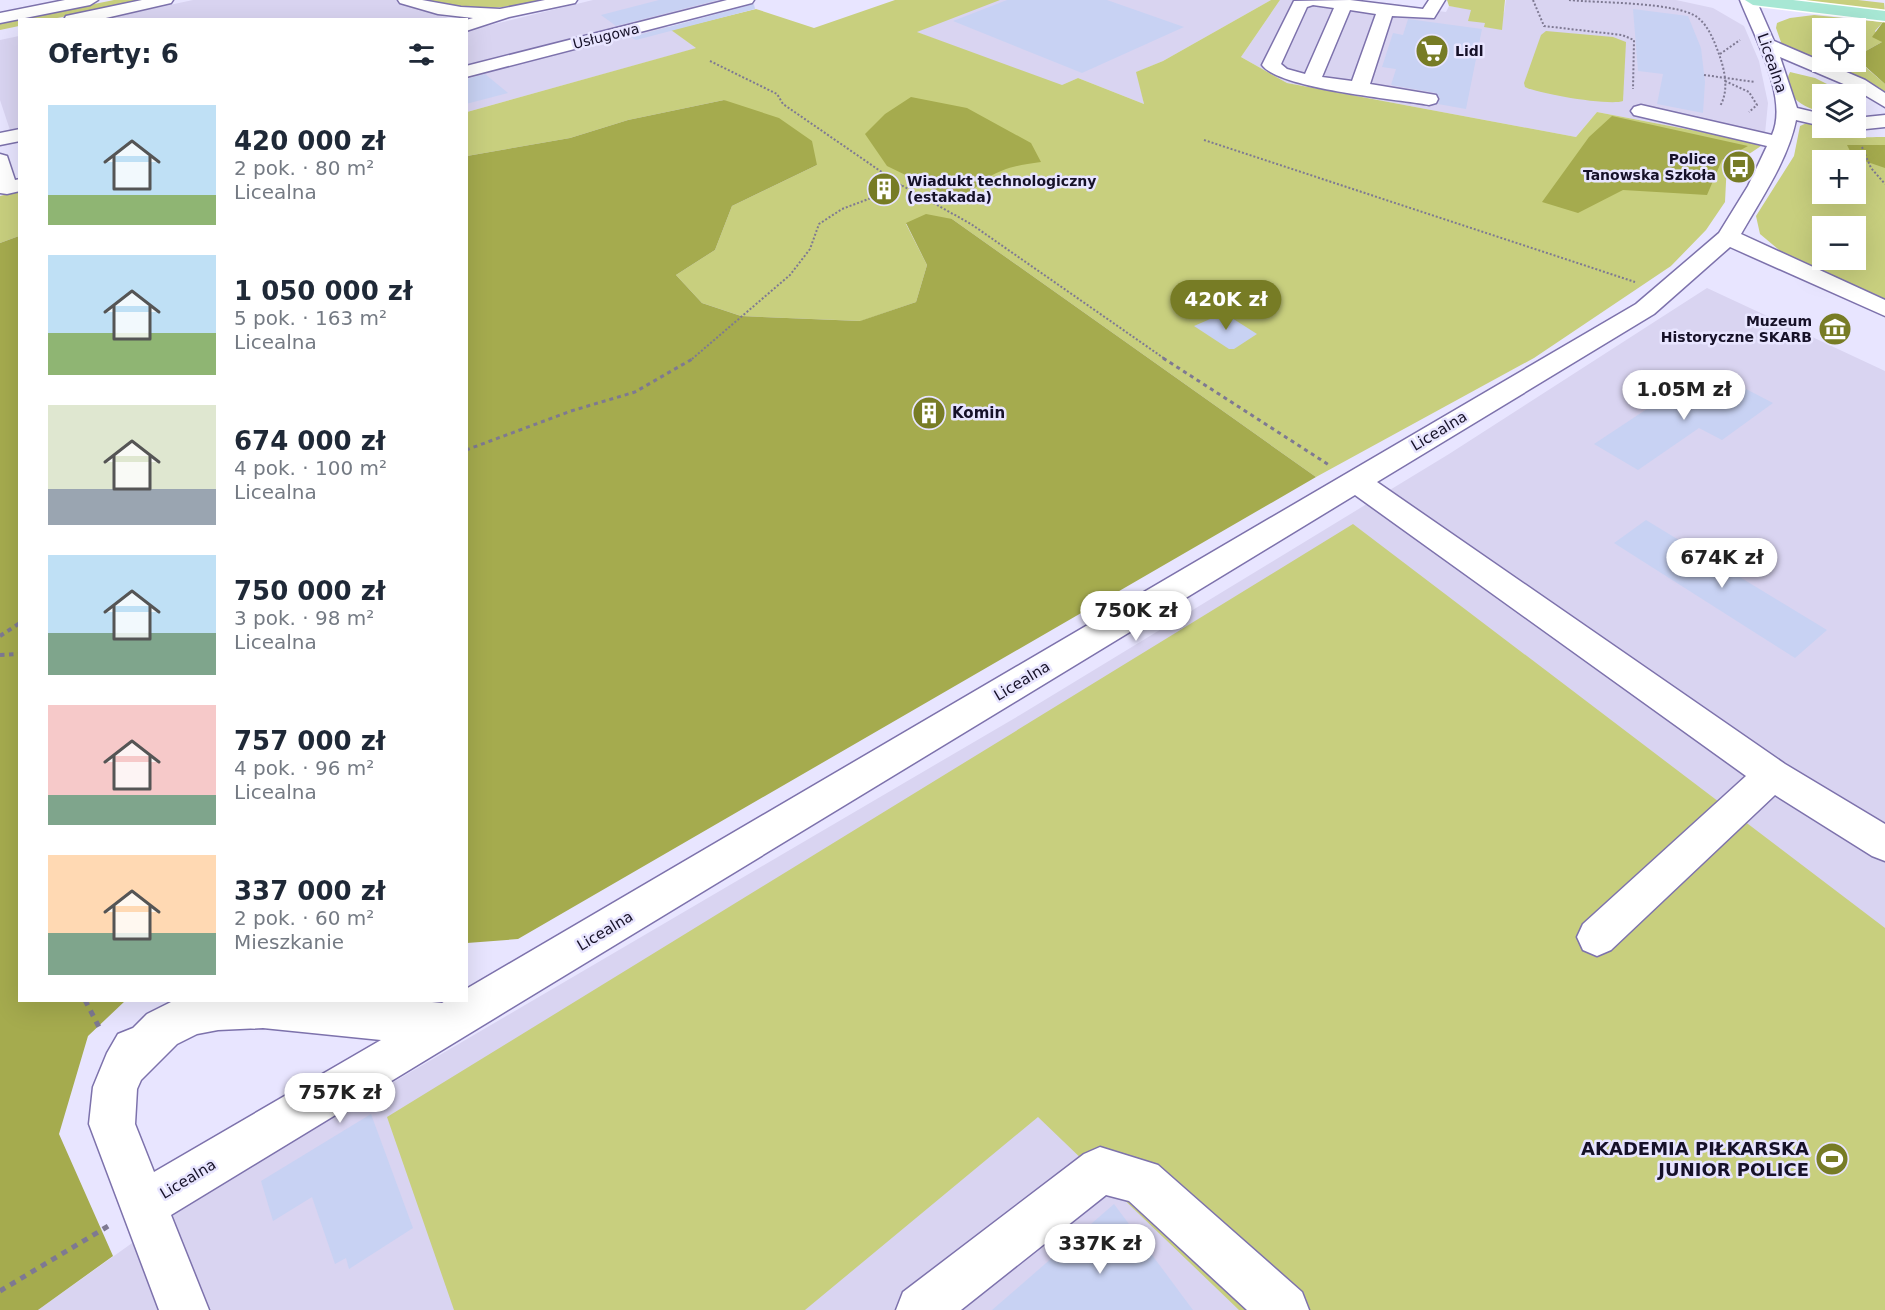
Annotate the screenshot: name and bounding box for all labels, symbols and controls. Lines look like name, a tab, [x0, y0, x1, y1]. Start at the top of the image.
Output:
map controls	[1812, 18, 1866, 270]
button: locate	[1812, 18, 1866, 72]
street label: Usługowa	[571, 20, 641, 52]
street label: Licealna	[1753, 31, 1791, 95]
supermarket icon: Lidl	[1414, 33, 1450, 69]
icon: filters	[405, 38, 438, 71]
text: Oferty: 6	[48, 39, 179, 69]
place label: Lidl	[1455, 43, 1484, 59]
button: layers	[1812, 84, 1866, 138]
text: 420 000 zł	[234, 126, 385, 156]
icon: home	[96, 129, 168, 201]
bus stop icon: Police Tanowska Szkoła	[1721, 149, 1757, 185]
button: +	[1812, 150, 1866, 204]
place label: Police Tanowska Szkoła	[1583, 151, 1716, 183]
text: 2 pok. · 80 m²	[234, 156, 374, 180]
building icon: Wiadukt technologiczny (estakada)	[866, 171, 902, 207]
place label: Wiadukt technologiczny (estakada)	[907, 173, 1096, 205]
text: Licealna	[234, 180, 317, 204]
button: −	[1812, 216, 1866, 270]
text: 1 050 000 zł	[234, 276, 413, 306]
icon: home	[96, 279, 168, 351]
pin: 420K zł	[1171, 280, 1281, 331]
text: 420K zł	[1184, 287, 1268, 311]
text: 5 pok. · 163 m²	[234, 306, 387, 330]
museum icon: Muzeum Historyczne SKARB	[1817, 311, 1853, 347]
place label: Muzeum Historyczne SKARB	[1661, 313, 1812, 345]
text: Licealna	[234, 330, 317, 354]
pin: 1.05M zł	[1622, 370, 1746, 421]
text: 1.05M zł	[1636, 377, 1732, 401]
building icon: Komin	[911, 395, 947, 431]
place label: Komin	[952, 404, 1005, 422]
street label: Licealna	[1408, 407, 1470, 455]
text: 674 000 zł	[234, 426, 385, 456]
icon: home	[96, 429, 168, 501]
text: 4 pok. · 100 m²	[234, 456, 387, 480]
text: Licealna	[234, 480, 317, 504]
pin: 674K zł	[1667, 538, 1777, 589]
text: 674K zł	[1680, 545, 1764, 569]
text: 750 000 zł	[234, 576, 385, 606]
icon: home	[96, 579, 168, 651]
pin: 750K zł	[1081, 591, 1191, 642]
text: 750K zł	[1094, 598, 1178, 622]
text: 3 pok. · 98 m²	[234, 606, 374, 630]
text: Licealna	[234, 630, 317, 654]
street label: Licealna	[991, 657, 1053, 705]
text: 757 000 zł	[234, 726, 385, 756]
icon: home	[96, 729, 168, 801]
text: 4 pok. · 96 m²	[234, 756, 374, 780]
text: Licealna	[234, 780, 317, 804]
text: 337 000 zł	[234, 876, 385, 906]
icon: home	[96, 879, 168, 951]
text: 2 pok. · 60 m²	[234, 906, 374, 930]
street label: Licealna	[574, 907, 636, 955]
text: Mieszkanie	[234, 930, 344, 954]
pin: 757K zł	[285, 1073, 395, 1124]
text: 757K zł	[298, 1080, 382, 1104]
place label: AKADEMIA PIŁKARSKA JUNIOR POLICE	[1581, 1138, 1809, 1180]
sports icon: AKADEMIA PIŁKARSKA JUNIOR POLICE	[1814, 1141, 1850, 1177]
street label: Licealna	[157, 1155, 219, 1203]
pin: 337K zł	[1045, 1224, 1155, 1275]
text: 337K zł	[1058, 1231, 1142, 1255]

